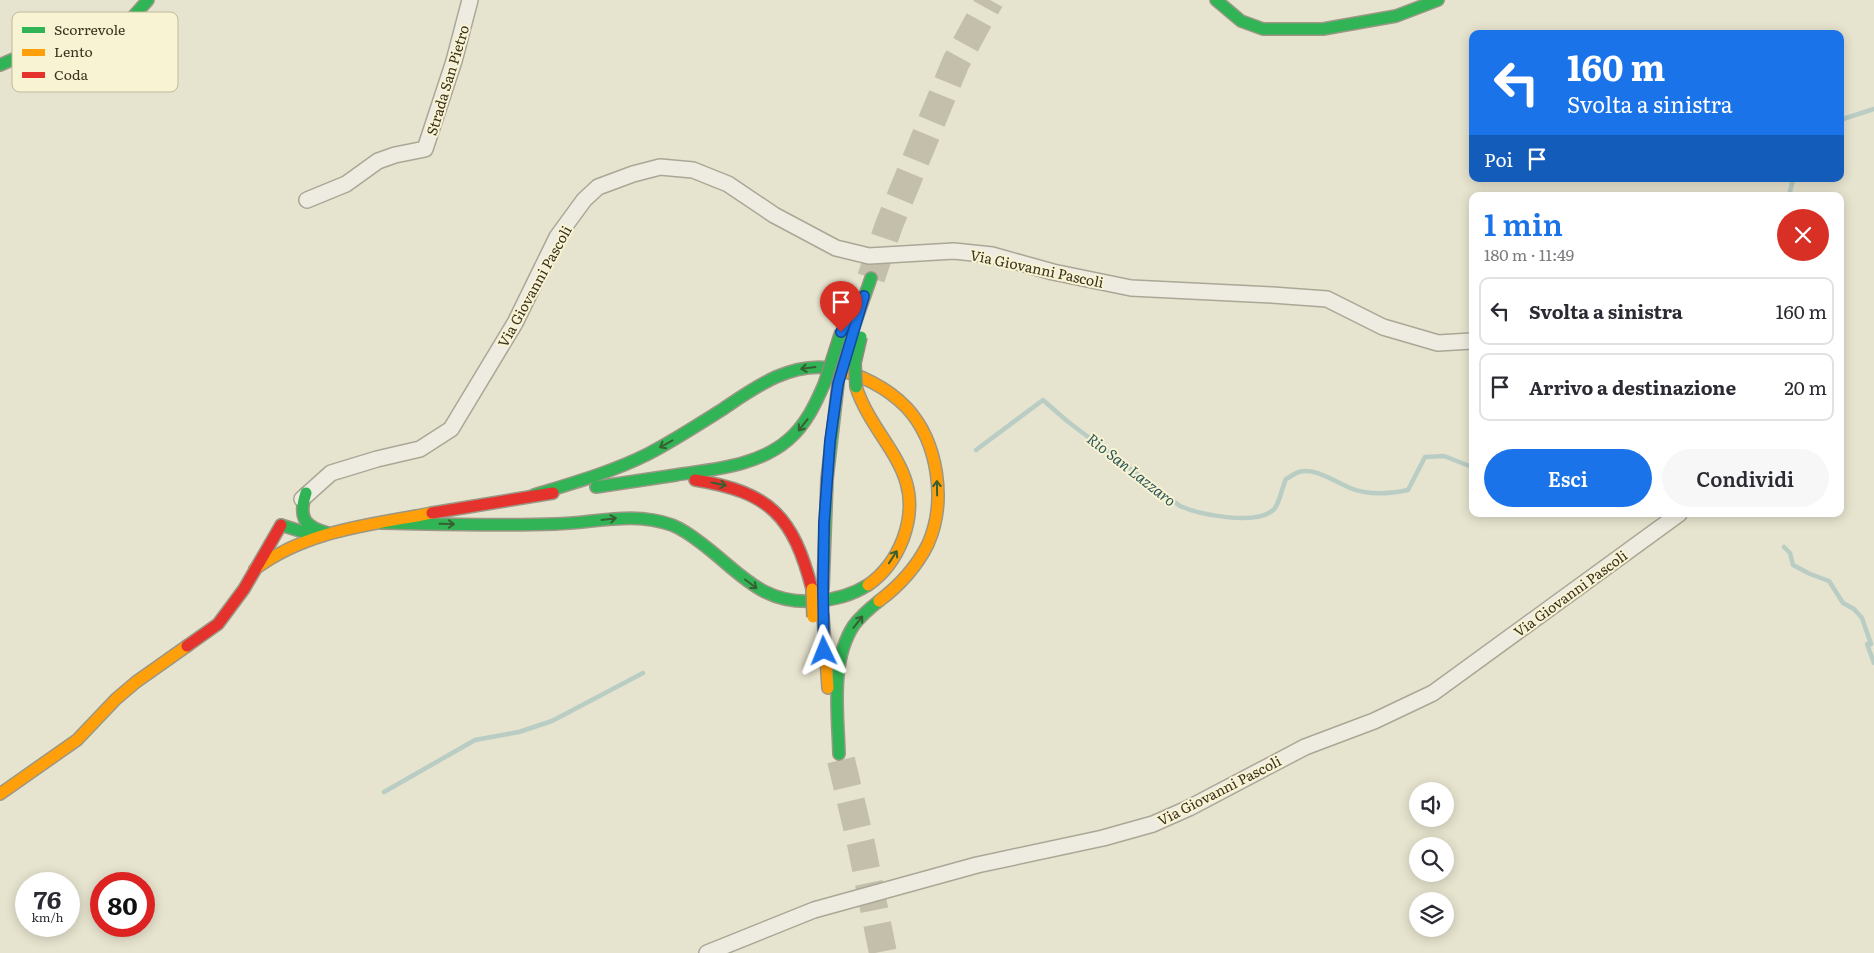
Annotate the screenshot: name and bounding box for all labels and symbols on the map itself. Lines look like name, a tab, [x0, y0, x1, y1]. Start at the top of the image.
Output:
legend	[12, 12, 178, 92]
text: Scorrevole	[54, 19, 125, 39]
street label: Strada San Pietro	[421, 22, 473, 138]
text: Lento	[54, 41, 93, 61]
text: Coda	[54, 64, 89, 84]
street label: Via Giovanni Pascoli	[492, 221, 576, 350]
street label: Via Giovanni Pascoli	[968, 244, 1106, 292]
pin	[820, 281, 862, 332]
one-way arrow	[801, 363, 817, 373]
one-way arrow	[797, 418, 808, 431]
water label: Rio San Lazzaro	[1082, 427, 1182, 511]
one-way arrow	[659, 439, 674, 449]
one-way arrow	[711, 479, 727, 489]
one-way arrow	[932, 480, 942, 496]
one-way arrow	[601, 514, 617, 524]
one-way arrow	[438, 519, 455, 529]
street label: Via Giovanni Pascoli	[1509, 545, 1631, 641]
one-way arrow	[889, 551, 899, 565]
one-way arrow	[744, 578, 757, 589]
one-way arrow	[853, 616, 864, 629]
position arrow	[797, 624, 849, 676]
street label: Via Giovanni Pascoli	[1154, 750, 1284, 830]
speed limit sign: 80	[90, 872, 155, 937]

